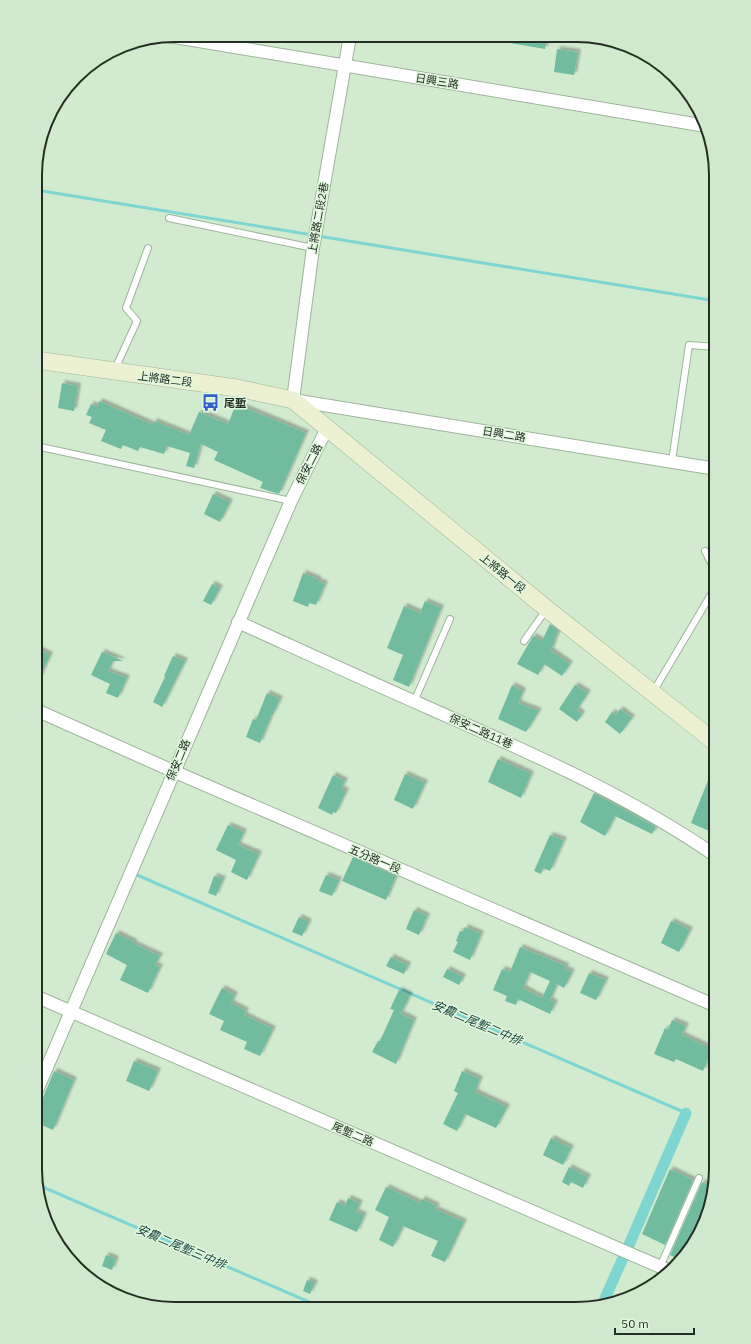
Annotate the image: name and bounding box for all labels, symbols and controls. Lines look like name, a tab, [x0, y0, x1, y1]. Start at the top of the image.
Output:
street label: 日興三路	[414, 71, 460, 91]
street label: 上將路二段2巷	[305, 181, 331, 255]
street label: 上將路二段	[137, 369, 193, 389]
bus stop icon: 尾塹	[201, 393, 221, 413]
place label: 尾塹	[224, 396, 246, 410]
street label: 日興二路	[481, 424, 527, 444]
street label: 保安二路	[293, 441, 325, 487]
street label: 上將路一段	[477, 550, 529, 596]
street label: 保安二路11巷	[447, 711, 515, 751]
street label: 保安二路	[163, 737, 193, 783]
street label: 五分路一段	[347, 842, 403, 876]
water label: 安農二尾塹二中排	[430, 997, 526, 1049]
street label: 尾塹二路	[330, 1119, 376, 1149]
water label: 安農二尾塹三中排	[134, 1221, 230, 1273]
scale bar	[615, 1310, 694, 1336]
text: 50 m	[621, 1316, 649, 1331]

